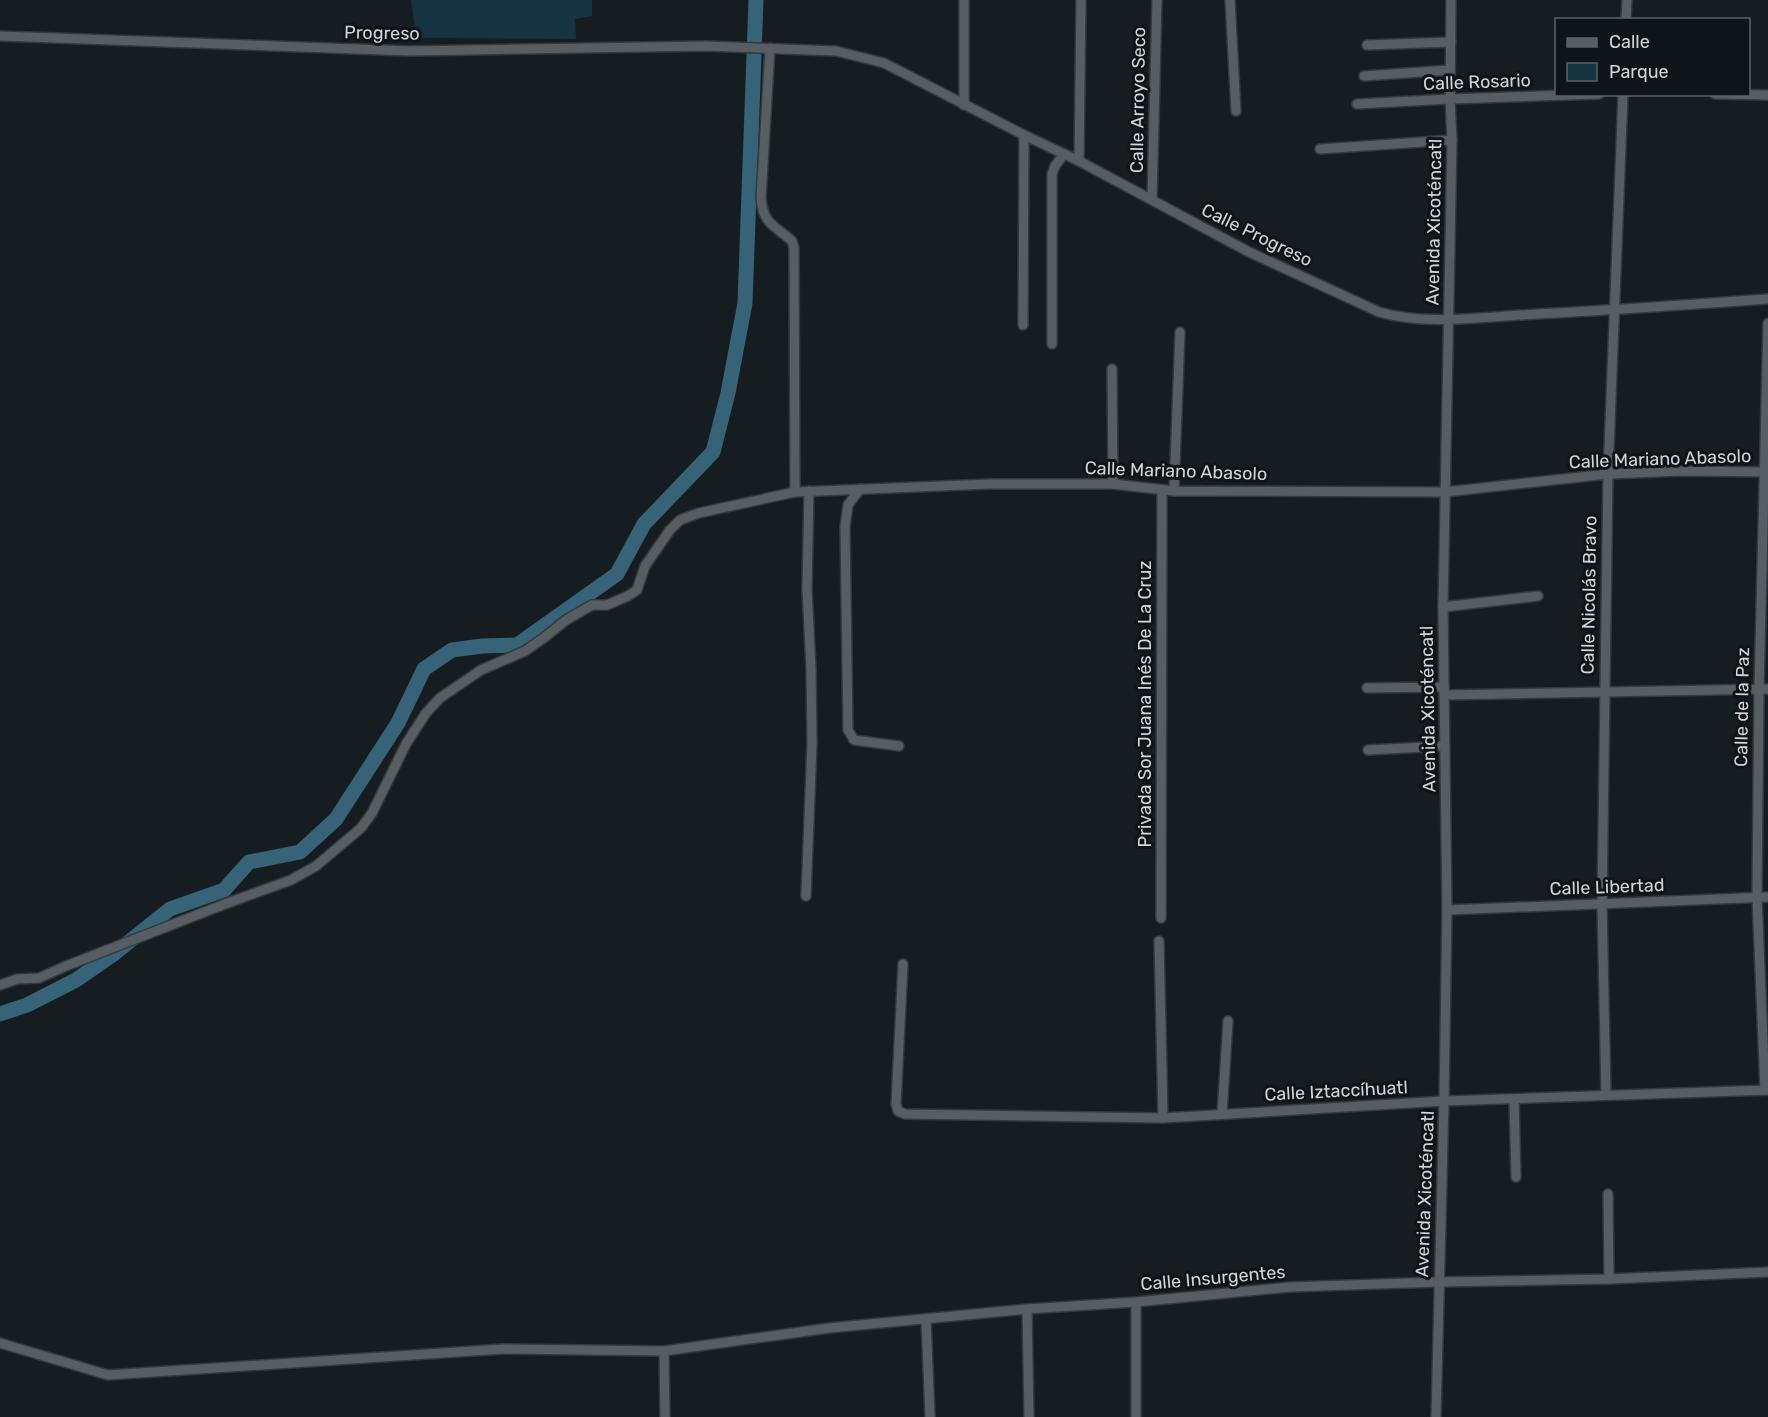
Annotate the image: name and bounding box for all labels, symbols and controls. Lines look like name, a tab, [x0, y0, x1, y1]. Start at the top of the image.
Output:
legend	[1555, 18, 1750, 96]
street label: Progreso	[344, 21, 420, 45]
street label: Calle Arroyo Seco	[1126, 27, 1150, 173]
text: Calle	[1609, 31, 1650, 53]
text: Parque	[1609, 61, 1669, 83]
street label: Calle Rosario	[1423, 69, 1531, 95]
street label: Avenida Xicoténcatl	[1422, 138, 1446, 306]
street label: Calle Progreso	[1198, 199, 1316, 271]
street label: Calle Mariano Abasolo	[1568, 445, 1752, 473]
street label: Calle Mariano Abasolo	[1084, 457, 1268, 485]
street label: Calle Nicolás Bravo	[1577, 515, 1601, 675]
street label: Privada Sor Juana Inés De La Cruz	[1134, 561, 1156, 847]
street label: Avenida Xicoténcatl	[1416, 625, 1440, 793]
street label: Calle de la Paz	[1730, 647, 1754, 767]
street label: Calle Libertad	[1549, 874, 1665, 900]
street label: Calle Iztaccíhuatl	[1264, 1076, 1408, 1106]
street label: Avenida Xicoténcatl	[1411, 1110, 1439, 1278]
street label: Calle Insurgentes	[1140, 1261, 1286, 1295]

